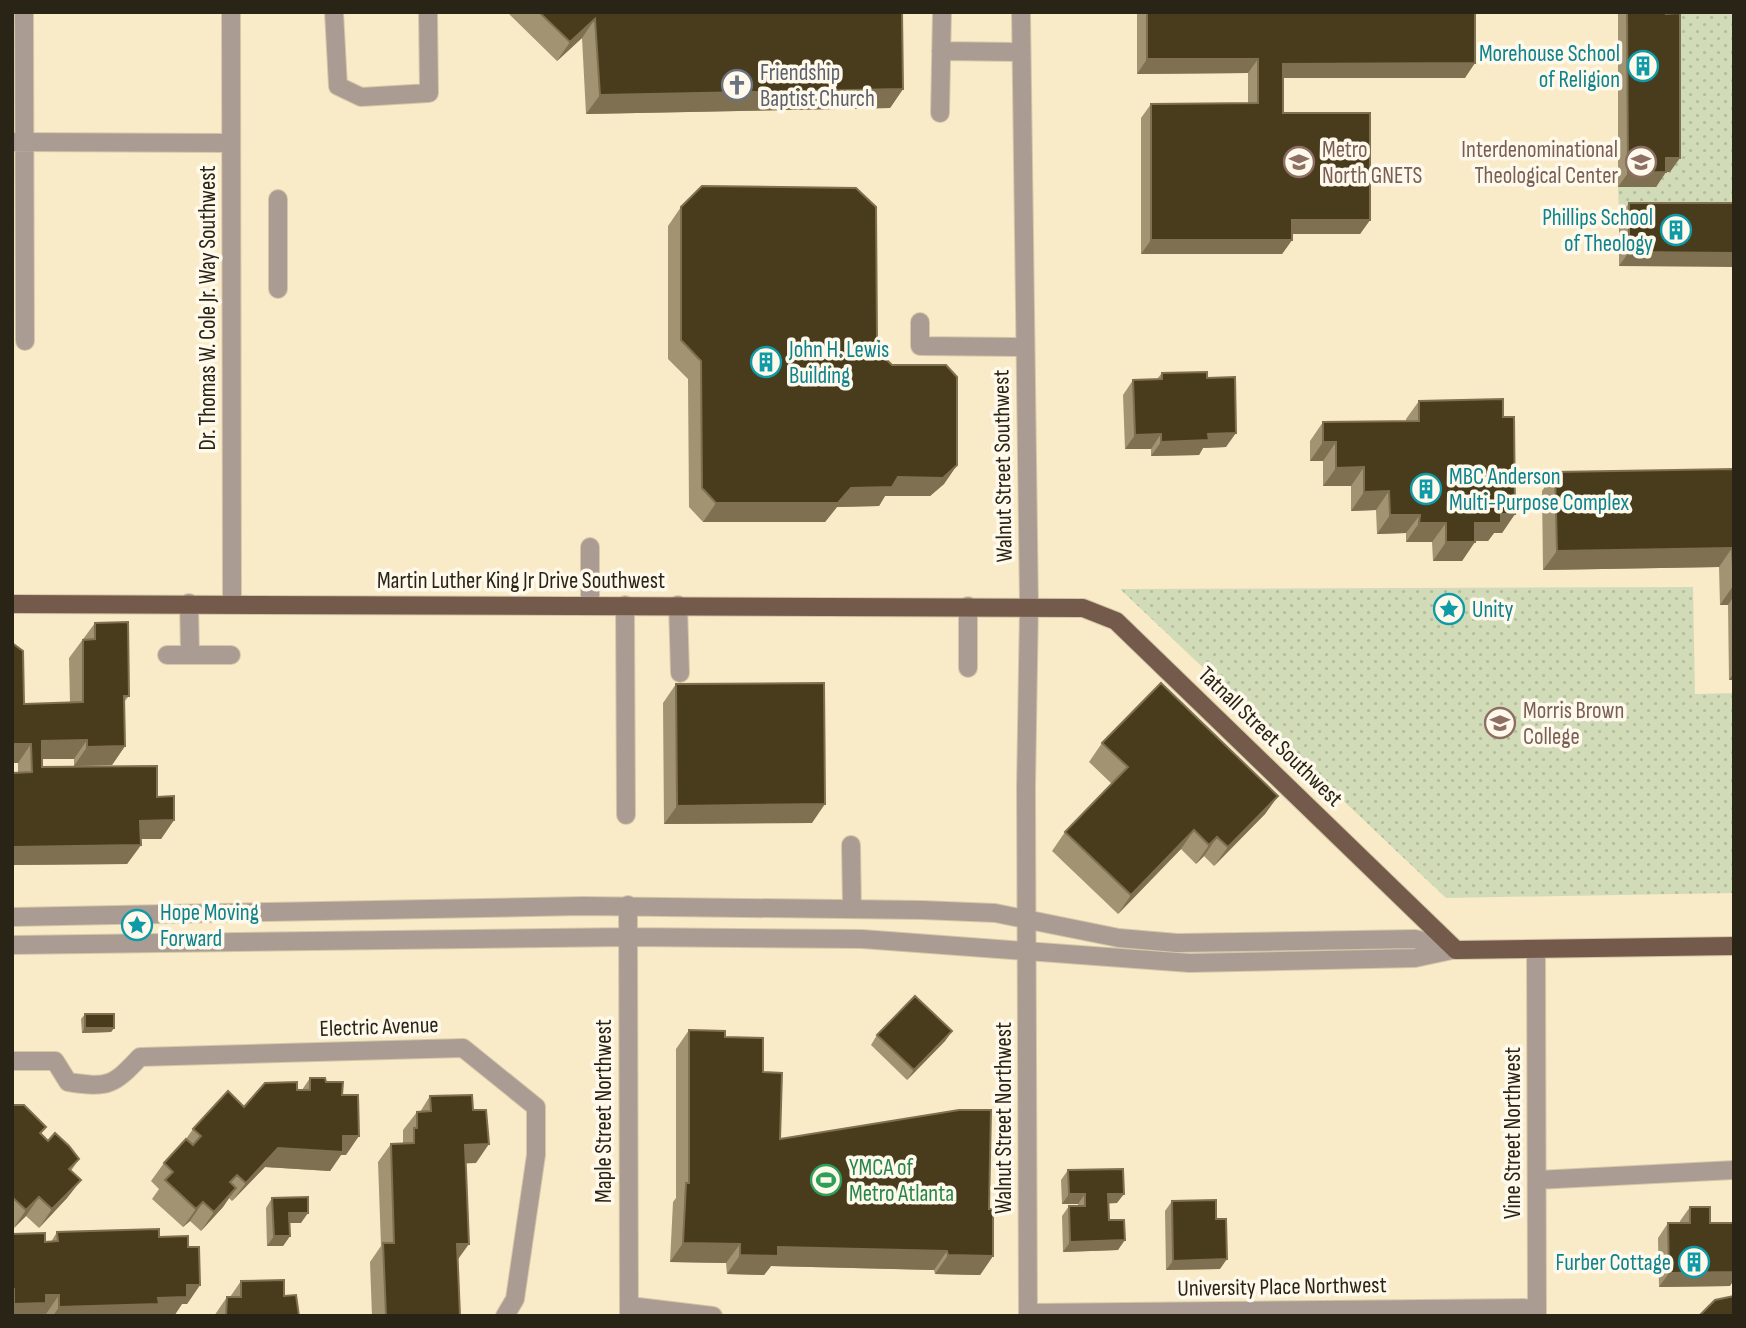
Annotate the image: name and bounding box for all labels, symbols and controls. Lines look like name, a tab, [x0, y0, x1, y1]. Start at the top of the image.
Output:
place label: Morehouse School of Religion	[1479, 40, 1620, 94]
building icon: Morehouse School of Religion	[1626, 49, 1660, 83]
place label: Friendship Baptist Church	[760, 59, 875, 113]
church icon: Friendship Baptist Church	[720, 68, 754, 102]
place label: Metro North GNETS	[1322, 136, 1422, 190]
place label: Interdenominational Theological Center	[1461, 136, 1618, 190]
school or university icon: Metro North GNETS	[1282, 145, 1316, 179]
school or university icon: Interdenominational Theological Center	[1624, 145, 1658, 179]
street label: Dr. Thomas W. Cole Jr. Way Southwest	[194, 166, 222, 450]
place label: Phillips School of Theology	[1542, 204, 1653, 258]
building icon: Phillips School of Theology	[1659, 213, 1693, 247]
place label: John H. Lewis Building	[788, 336, 889, 390]
building icon: John H. Lewis Building	[749, 345, 783, 379]
street label: Walnut Street Southwest	[987, 369, 1019, 563]
place label: MBC Anderson Multi-Purpose Complex	[1449, 463, 1630, 517]
building icon: MBC Anderson Multi-Purpose Complex	[1409, 472, 1443, 506]
street label: Martin Luther King Jr Drive Southwest	[377, 567, 665, 595]
place icon: Unity	[1432, 592, 1466, 626]
place label: Unity	[1472, 596, 1514, 624]
street label: Tatnall Street Southwest	[1192, 661, 1348, 813]
place label: Morris Brown College	[1523, 697, 1624, 751]
school or university icon: Morris Brown College	[1483, 706, 1517, 740]
place label: Hope Moving Forward	[160, 899, 259, 953]
place icon: Hope Moving Forward	[120, 908, 154, 942]
street label: Electric Avenue	[319, 1011, 439, 1043]
street label: Maple Street Northwest	[590, 1019, 618, 1203]
street label: Walnut Street Northwest	[990, 1022, 1018, 1214]
street label: Vine Street Northwest	[1499, 1047, 1527, 1219]
place label: YMCA of Metro Atlanta	[849, 1154, 954, 1208]
sports icon: YMCA of Metro Atlanta	[809, 1163, 843, 1197]
building icon: Furber Cottage	[1677, 1245, 1711, 1279]
place label: Furber Cottage	[1555, 1249, 1671, 1277]
street label: University Place Northwest	[1177, 1271, 1387, 1303]

